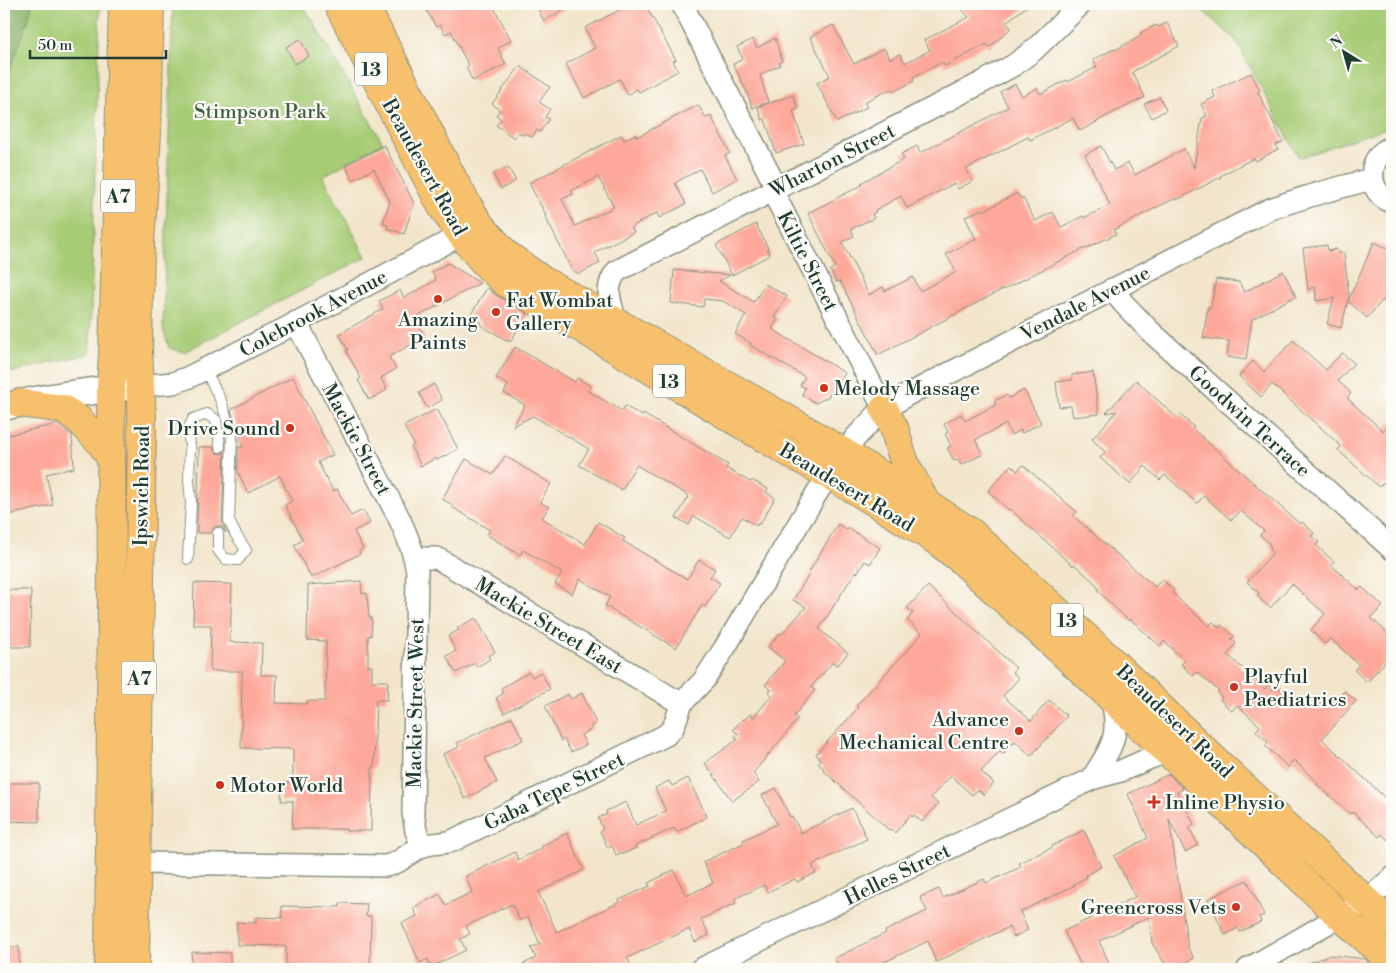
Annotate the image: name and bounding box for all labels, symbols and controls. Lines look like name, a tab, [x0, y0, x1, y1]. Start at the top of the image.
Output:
scale bar	[30, 28, 166, 60]
north arrow	[1318, 28, 1368, 78]
text: N	[1327, 32, 1347, 53]
text: 50 m	[38, 36, 72, 55]
road number: 13	[355, 52, 387, 86]
street label: Beaudesert Road	[375, 94, 472, 241]
park label: Stimpson Park	[194, 100, 327, 125]
street label: Wharton Street	[765, 119, 900, 204]
road number: A7	[100, 180, 136, 212]
street label: Kiltie Street	[771, 207, 843, 316]
street label: Vendale Avenue	[1016, 261, 1155, 348]
street label: Colebrook Avenue	[236, 265, 392, 364]
place label: Fat Wombat Gallery	[506, 289, 613, 337]
marker: Amazing Paints	[432, 293, 444, 305]
marker: Fat Wombat Gallery	[490, 306, 502, 318]
place label: Amazing Paints	[397, 308, 479, 356]
street label: Goodwin Terrace	[1183, 361, 1315, 483]
road number: 13	[653, 364, 685, 398]
place label: Melody Massage	[834, 377, 980, 402]
street label: Mackie Street	[316, 379, 396, 500]
marker: Melody Massage	[818, 382, 830, 394]
place label: Drive Sound	[168, 417, 281, 442]
marker: Drive Sound	[284, 422, 296, 434]
street label: Ipswich Road	[129, 425, 156, 547]
street label: Beaudesert Road	[773, 438, 919, 539]
street label: Mackie Street East	[470, 572, 626, 680]
road number: 13	[1051, 604, 1083, 636]
street label: Mackie Street West	[403, 618, 430, 789]
street label: Beaudesert Road	[1110, 659, 1238, 785]
road number: A7	[122, 661, 156, 694]
place label: Playful Paediatrics	[1244, 665, 1347, 713]
marker: Playful Paediatrics	[1228, 681, 1240, 693]
place label: Advance Mechanical Centre	[839, 708, 1009, 756]
marker: Advance Mechanical Centre	[1013, 725, 1025, 737]
street label: Gaba Tepe Street	[480, 748, 629, 837]
place label: Motor World	[230, 774, 344, 799]
marker: Motor World	[214, 779, 226, 791]
place label: Inline Physio	[1165, 791, 1285, 816]
marker: Inline Physio	[1147, 795, 1161, 809]
street label: Helles Street	[840, 839, 955, 912]
place label: Greencross Vets	[1081, 896, 1226, 921]
marker: Greencross Vets	[1230, 901, 1242, 913]

